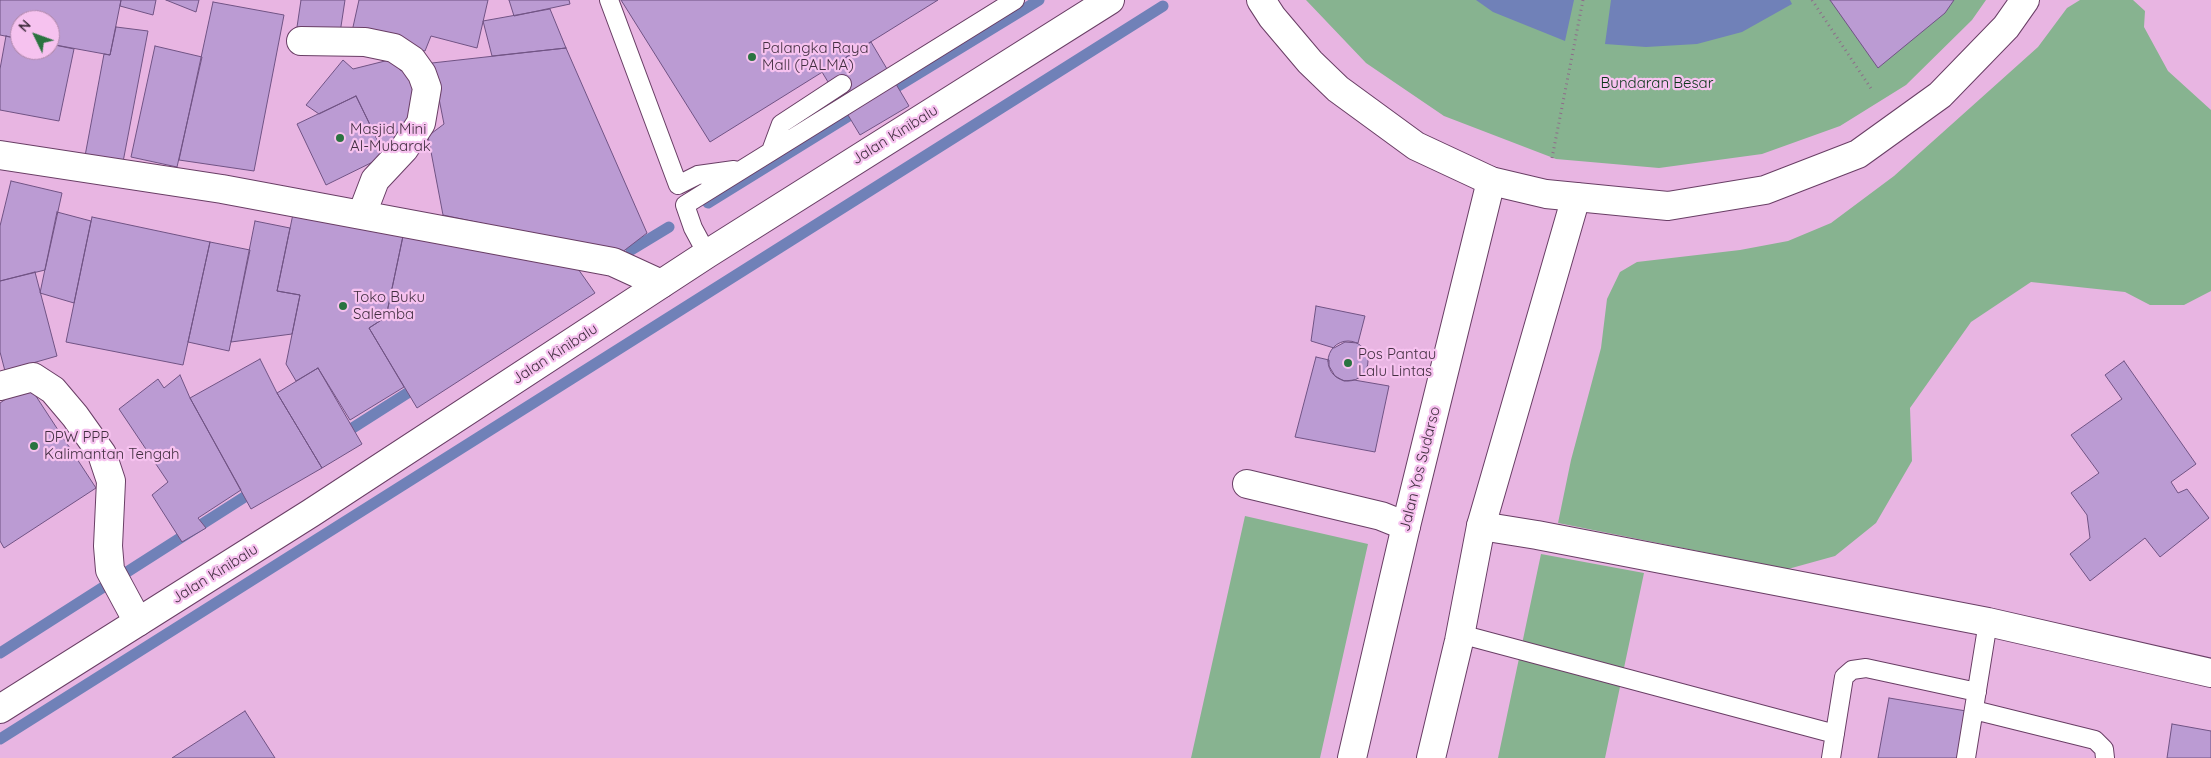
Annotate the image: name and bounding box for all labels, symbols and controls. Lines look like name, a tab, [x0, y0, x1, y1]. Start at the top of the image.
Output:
north arrow	[10, 10, 60, 60]
text: N	[14, 16, 35, 35]
place label: Palangka Raya Mall (PALMA)	[762, 39, 868, 74]
marker: Palangka Raya Mall (PALMA)	[746, 51, 758, 63]
park label: Bundaran Besar	[1601, 74, 1713, 92]
street label: Jalan Kinibalu	[849, 101, 941, 169]
place label: Masjid Mini Al-Mubarak	[350, 120, 431, 155]
marker: Masjid Mini Al-Mubarak	[334, 132, 346, 144]
place label: Toko Buku Salemba	[353, 288, 425, 323]
marker: Toko Buku Salemba	[337, 300, 349, 312]
street label: Jalan Kinibalu	[509, 320, 601, 388]
place label: Pos Pantau Lalu Lintas	[1358, 345, 1436, 380]
marker: Pos Pantau Lalu Lintas	[1342, 357, 1354, 369]
street label: Jalan Yos Sudarso	[1396, 405, 1444, 533]
place label: DPW PPP Kalimantan Tengah	[44, 428, 180, 463]
marker: DPW PPP Kalimantan Tengah	[28, 440, 40, 452]
street label: Jalan Kinibalu	[169, 540, 261, 608]

